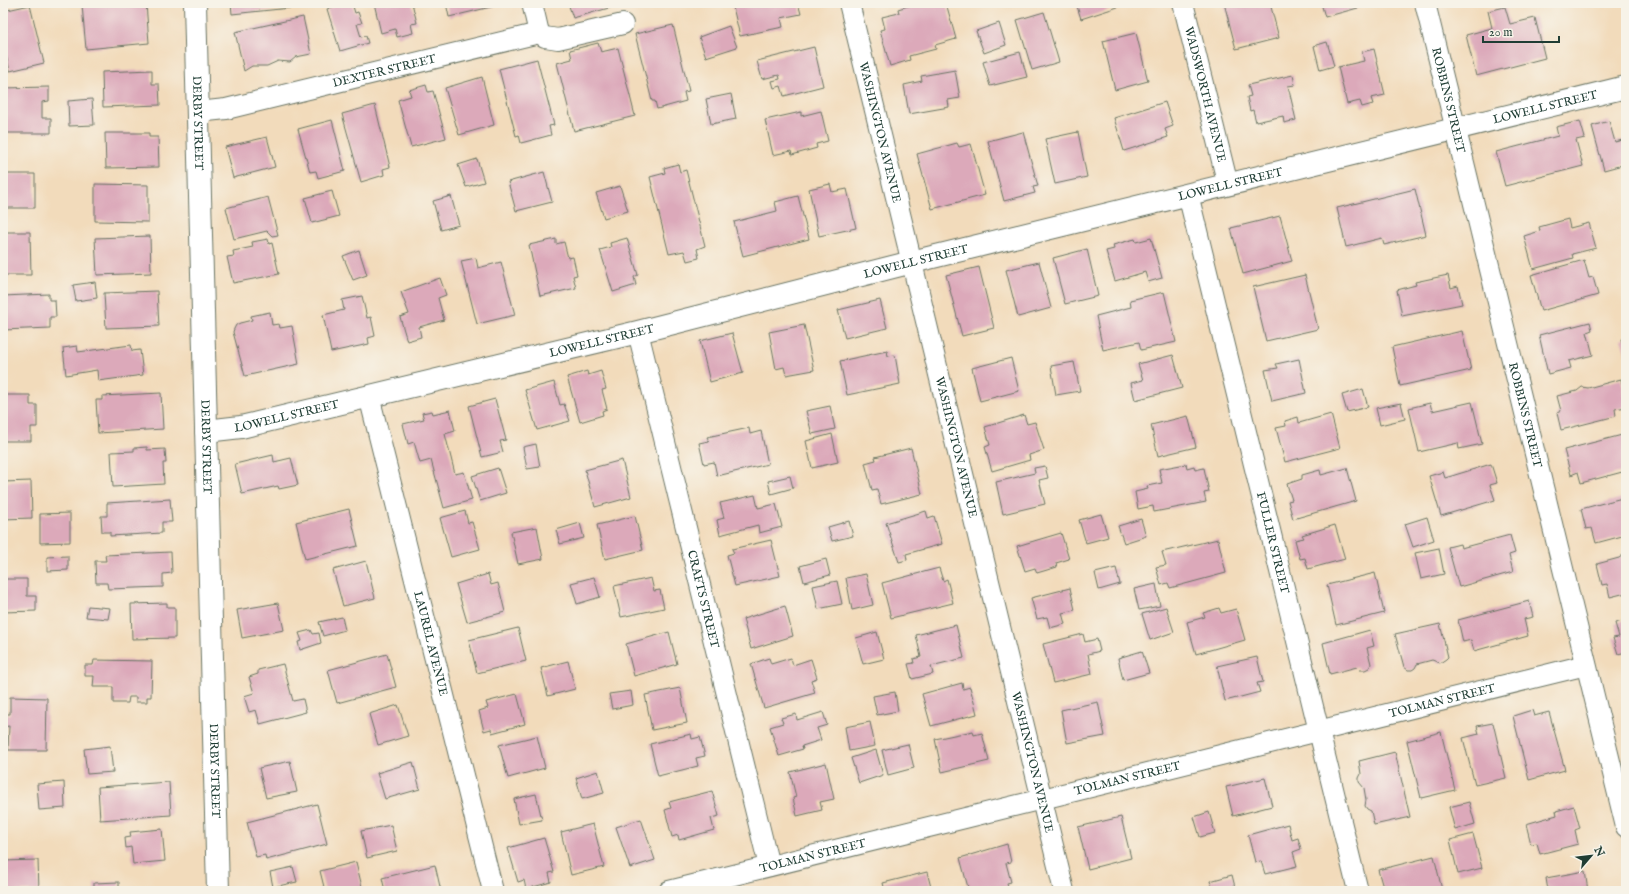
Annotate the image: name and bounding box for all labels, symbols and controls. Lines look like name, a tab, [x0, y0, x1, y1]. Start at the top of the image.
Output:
scale bar	[1483, 18, 1559, 44]
street label: WADSWORTH AVENUE	[1181, 25, 1229, 164]
text: 20 m	[1489, 25, 1512, 40]
street label: ROBBINS STREET	[1428, 46, 1468, 155]
street label: DEXTER STREET	[331, 51, 438, 91]
street label: WASHINGTON AVENUE	[856, 60, 904, 204]
street label: DERBY STREET	[189, 75, 206, 171]
street label: LOWELL STREET	[1491, 87, 1599, 127]
street label: LOWELL STREET	[1177, 164, 1285, 205]
street label: LOWELL STREET	[862, 241, 970, 282]
street label: LOWELL STREET	[548, 321, 656, 361]
street label: ROBBINS STREET	[1505, 361, 1545, 470]
street label: WASHINGTON AVENUE	[932, 375, 980, 519]
street label: LOWELL STREET	[233, 397, 341, 436]
street label: DERBY STREET	[197, 399, 215, 495]
street label: FULLER STREET	[1253, 490, 1292, 596]
street label: CRAFTS STREET	[684, 549, 722, 650]
street label: LAUREL AVENUE	[410, 589, 451, 697]
street label: TOLMAN STREET	[1387, 681, 1497, 721]
street label: WASHINGTON AVENUE	[1008, 690, 1057, 834]
street label: DERBY STREET	[206, 723, 223, 819]
street label: TOLMAN STREET	[1073, 758, 1182, 799]
street label: TOLMAN STREET	[758, 836, 868, 876]
north arrow	[1571, 836, 1611, 876]
text: N	[1590, 843, 1608, 860]

